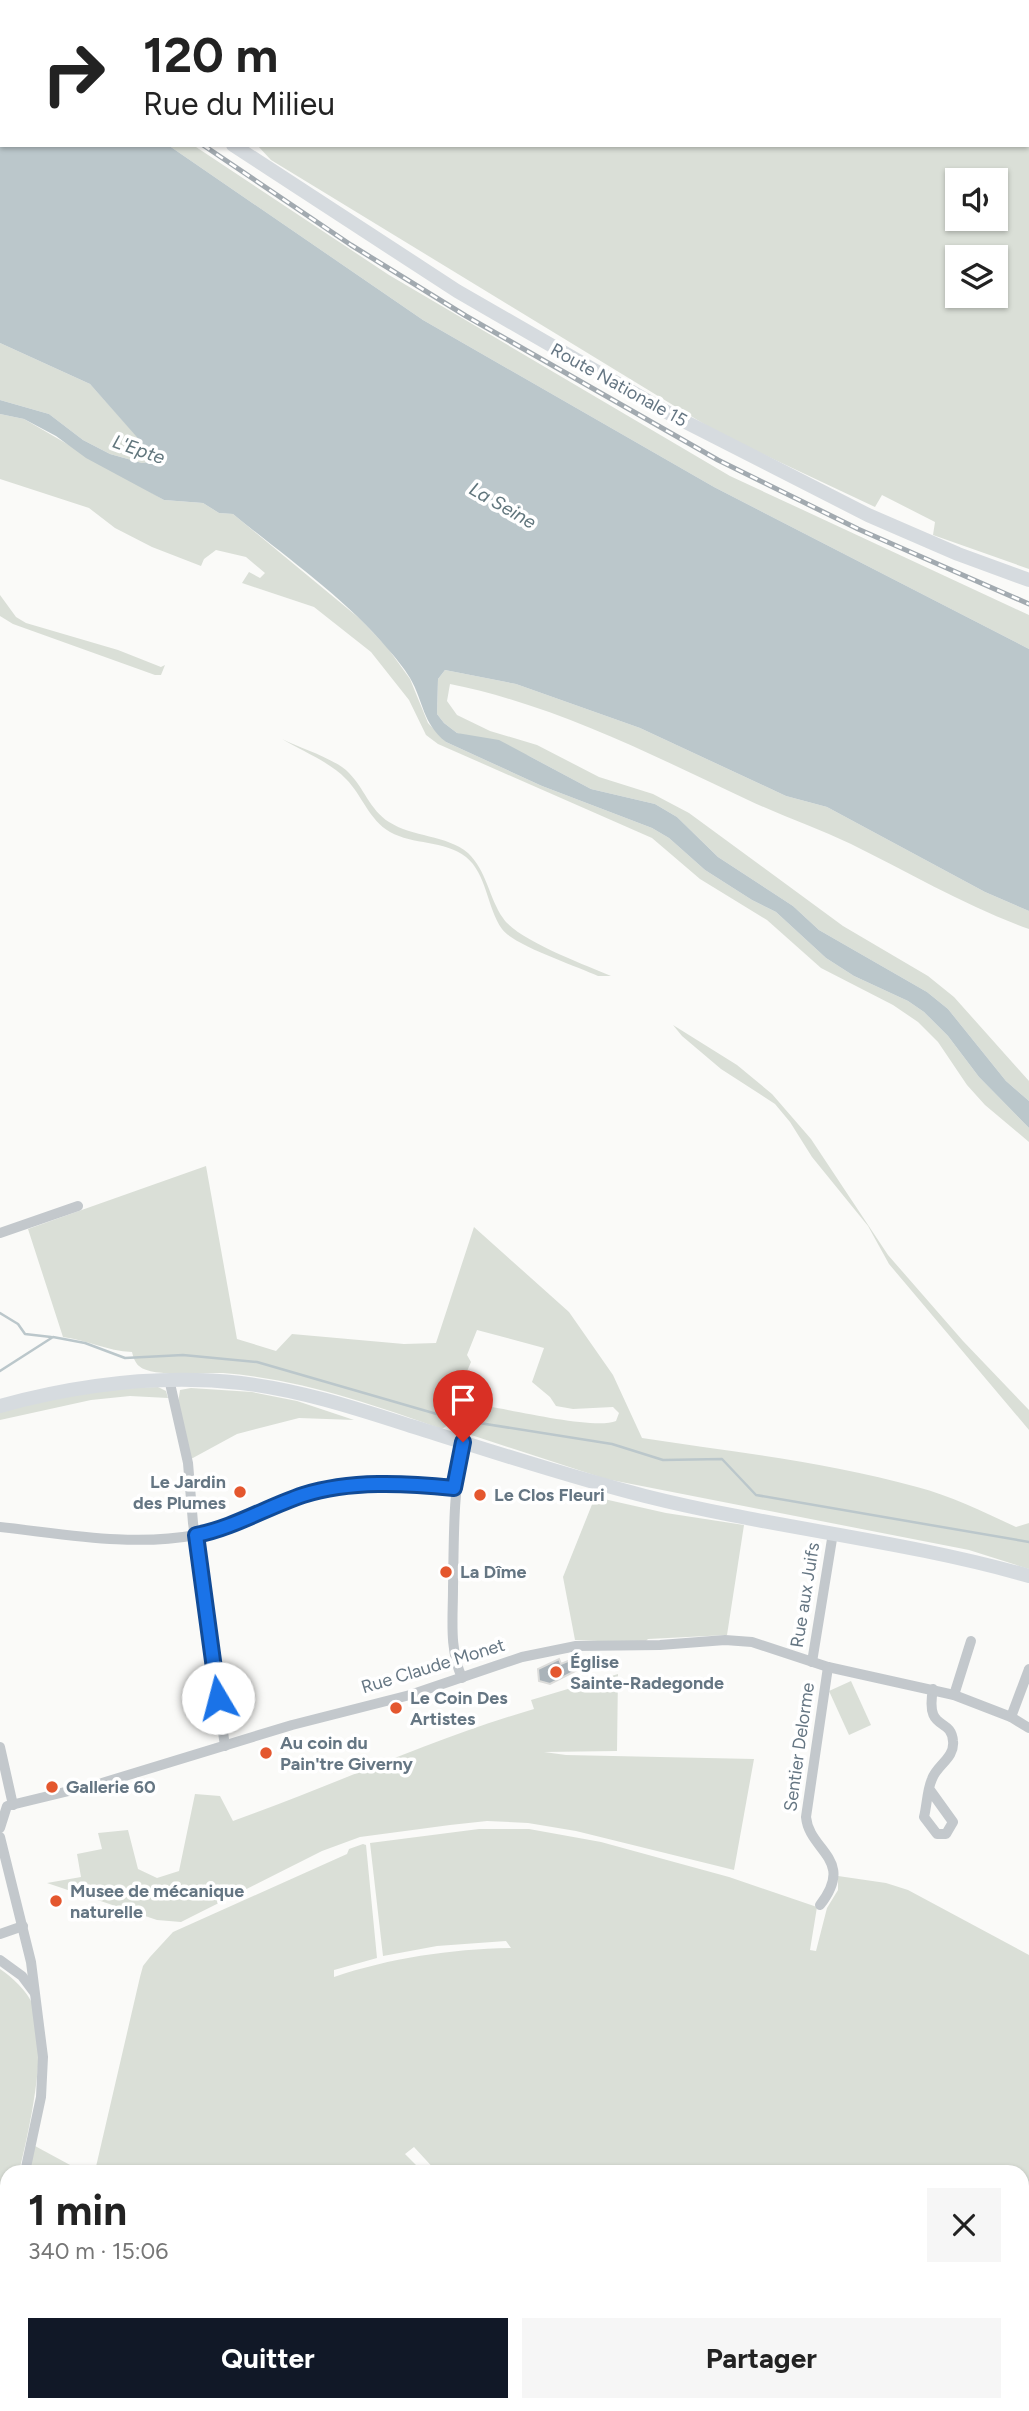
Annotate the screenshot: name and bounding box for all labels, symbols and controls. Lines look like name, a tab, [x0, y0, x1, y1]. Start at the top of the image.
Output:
text: 120 m	[143, 25, 278, 84]
icon: right	[28, 28, 119, 119]
text: Rue du Milieu	[143, 85, 335, 123]
map controls	[945, 168, 1008, 308]
button: sound	[945, 168, 1008, 231]
button: layers	[945, 245, 1008, 308]
street label: Route Nationale 15	[547, 338, 691, 432]
water label: L'Epte	[110, 430, 169, 469]
water label: La Seine	[465, 477, 541, 534]
pin	[433, 1370, 493, 1442]
icon: arrive	[444, 1381, 482, 1419]
place label: Le Jardin des Plumes	[133, 1471, 227, 1514]
marker: Le Jardin des Plumes	[232, 1484, 248, 1500]
place label: Le Clos Fleuri	[494, 1484, 605, 1506]
marker: Le Clos Fleuri	[472, 1487, 488, 1503]
street label: Rue aux Juifs	[786, 1541, 824, 1649]
place label: La Dîme	[460, 1561, 527, 1583]
marker: La Dîme	[438, 1564, 454, 1580]
street label: Rue Claude Monet	[359, 1634, 508, 1698]
place label: Église Sainte-Radegonde	[570, 1651, 724, 1694]
position arrow	[181, 1661, 255, 1735]
marker: Église Sainte-Radegonde	[548, 1664, 564, 1680]
street label: Sentier Delorme	[779, 1681, 819, 1813]
place label: Le Coin Des Artistes	[410, 1687, 508, 1730]
marker: Le Coin Des Artistes	[388, 1700, 404, 1716]
place label: Au coin du Pain'tre Giverny	[280, 1732, 414, 1775]
marker: Au coin du Pain'tre Giverny	[258, 1745, 274, 1761]
place label: Gallerie 60	[66, 1776, 156, 1798]
marker: Gallerie 60	[44, 1779, 60, 1795]
place label: Musee de mécanique naturelle	[70, 1880, 244, 1923]
marker: Musee de mécanique naturelle	[48, 1893, 64, 1909]
text: 1 min	[28, 2185, 127, 2236]
button: close	[927, 2188, 1001, 2262]
text: 340 m · 15:06	[28, 2237, 168, 2265]
button: Quitter	[28, 2318, 508, 2398]
button: Partager	[522, 2318, 1001, 2398]

